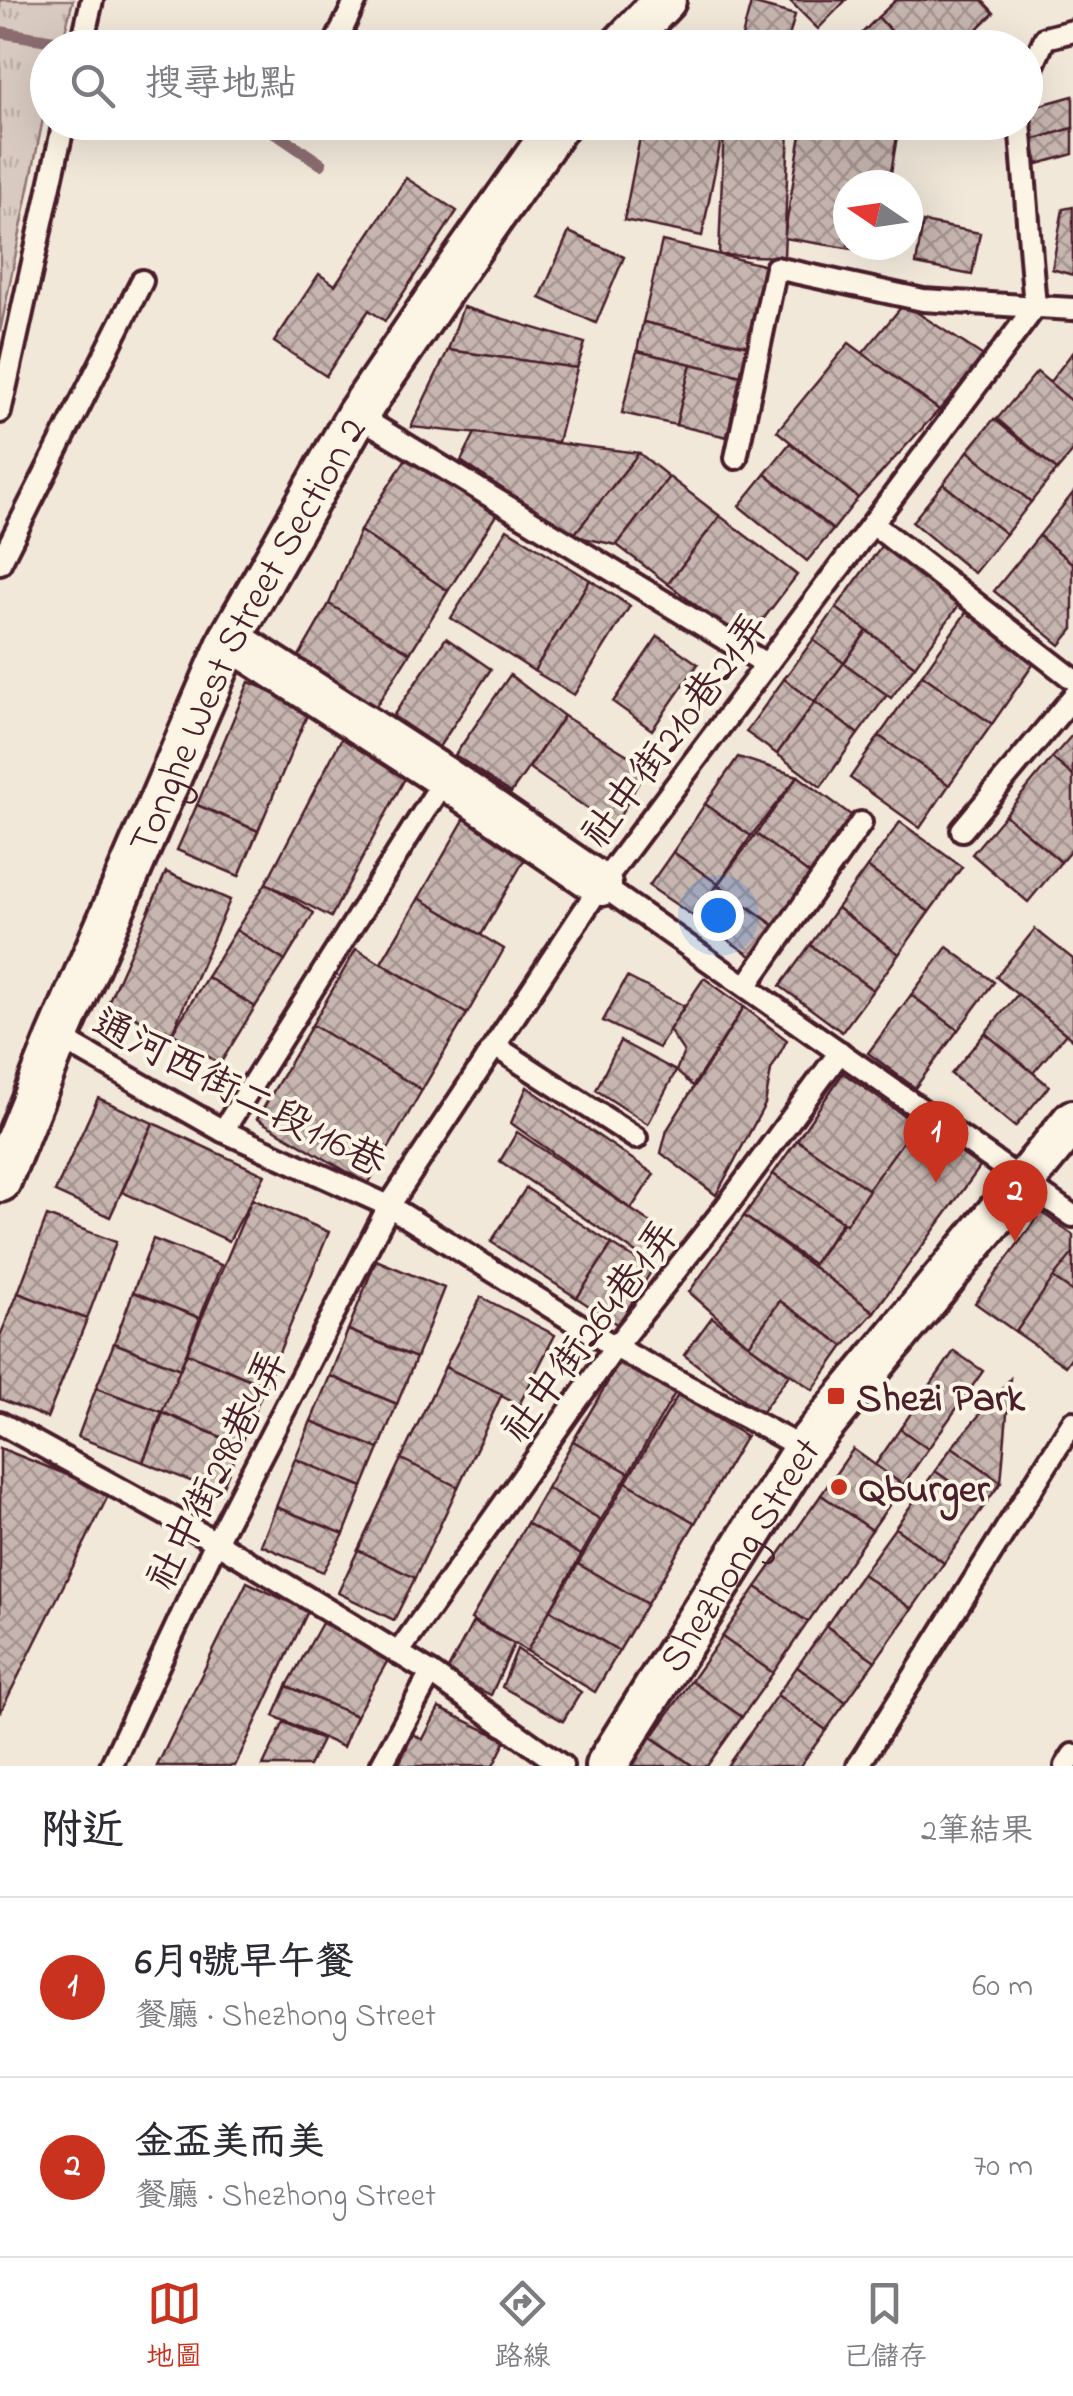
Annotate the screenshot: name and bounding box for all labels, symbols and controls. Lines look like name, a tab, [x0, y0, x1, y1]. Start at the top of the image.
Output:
search box	[30, 30, 1043, 140]
icon: search	[65, 58, 120, 113]
text: 搜尋地點	[145, 58, 297, 114]
north arrow	[833, 170, 923, 260]
street label: Tonghe West Street Section 2	[116, 408, 384, 863]
street label: 社中街210巷21弄	[569, 601, 786, 862]
your location	[693, 890, 744, 941]
street label: 通河西街二段116巷	[81, 995, 395, 1195]
pin: 1	[904, 1100, 968, 1183]
pin: 2	[982, 1160, 1048, 1242]
street label: 社中街264巷1弄	[489, 1208, 696, 1457]
street label: 社中街298巷4弄	[134, 1340, 306, 1602]
place label: Shezi Park	[856, 1371, 1026, 1430]
marker: Shezi Park	[825, 1385, 847, 1407]
street label: Shezhong Street	[646, 1425, 837, 1686]
place label: Qburger	[859, 1462, 991, 1521]
marker: Qburger	[828, 1476, 850, 1498]
text: 附近	[40, 1802, 124, 1863]
text: 2筆結果	[921, 1809, 1033, 1856]
text: 6月9號早午餐	[135, 1936, 353, 1992]
text: 1	[67, 1964, 78, 2011]
text: 60 m	[972, 1964, 1033, 2011]
text: 餐廳 · Shezhong Street	[135, 1994, 436, 2041]
text: 金盃美而美	[135, 2116, 325, 2172]
text: 2	[65, 2144, 80, 2191]
text: 70 m	[973, 2144, 1033, 2191]
text: 餐廳 · Shezhong Street	[135, 2174, 436, 2221]
tab: 地圖	[146, 2276, 202, 2379]
tab: 路線	[494, 2276, 551, 2379]
tab: 已儲存	[843, 2276, 927, 2379]

